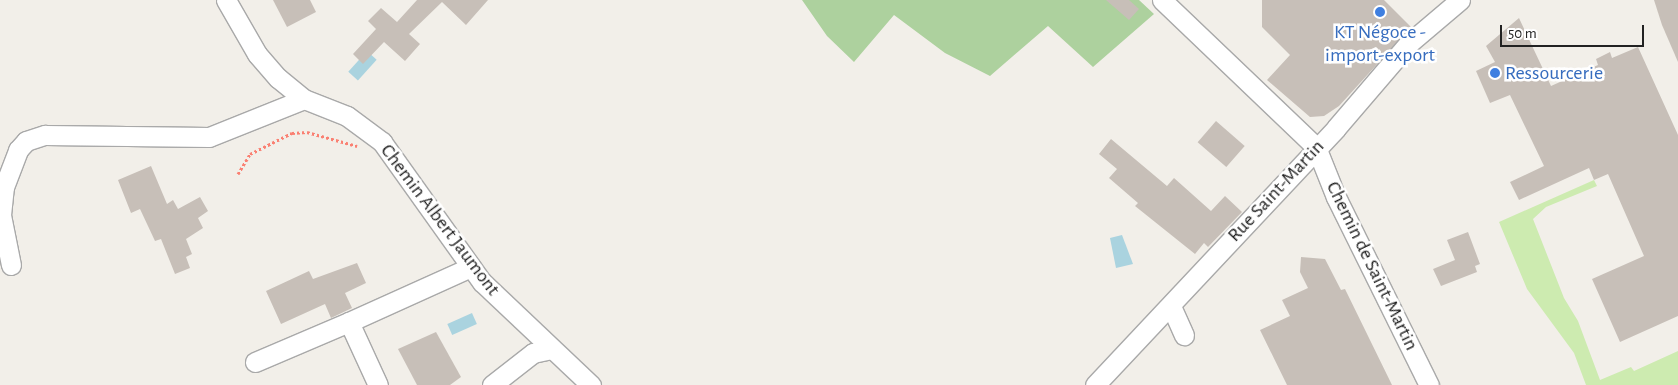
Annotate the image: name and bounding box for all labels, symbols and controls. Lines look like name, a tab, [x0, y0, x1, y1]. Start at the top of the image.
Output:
marker: KT Négoce - import-export	[1374, 6, 1386, 18]
scale bar	[1503, 15, 1647, 47]
place label: KT Négoce - import-export	[1325, 20, 1435, 67]
text: 50 m	[1508, 26, 1537, 41]
place label: Ressourcerie	[1505, 61, 1603, 85]
marker: Ressourcerie	[1489, 67, 1501, 79]
street label: Rue Saint-Martin	[1223, 135, 1329, 247]
street label: Chemin Albert Jaumont	[375, 139, 505, 301]
street label: Chemin de Saint-Martin	[1321, 178, 1423, 354]

